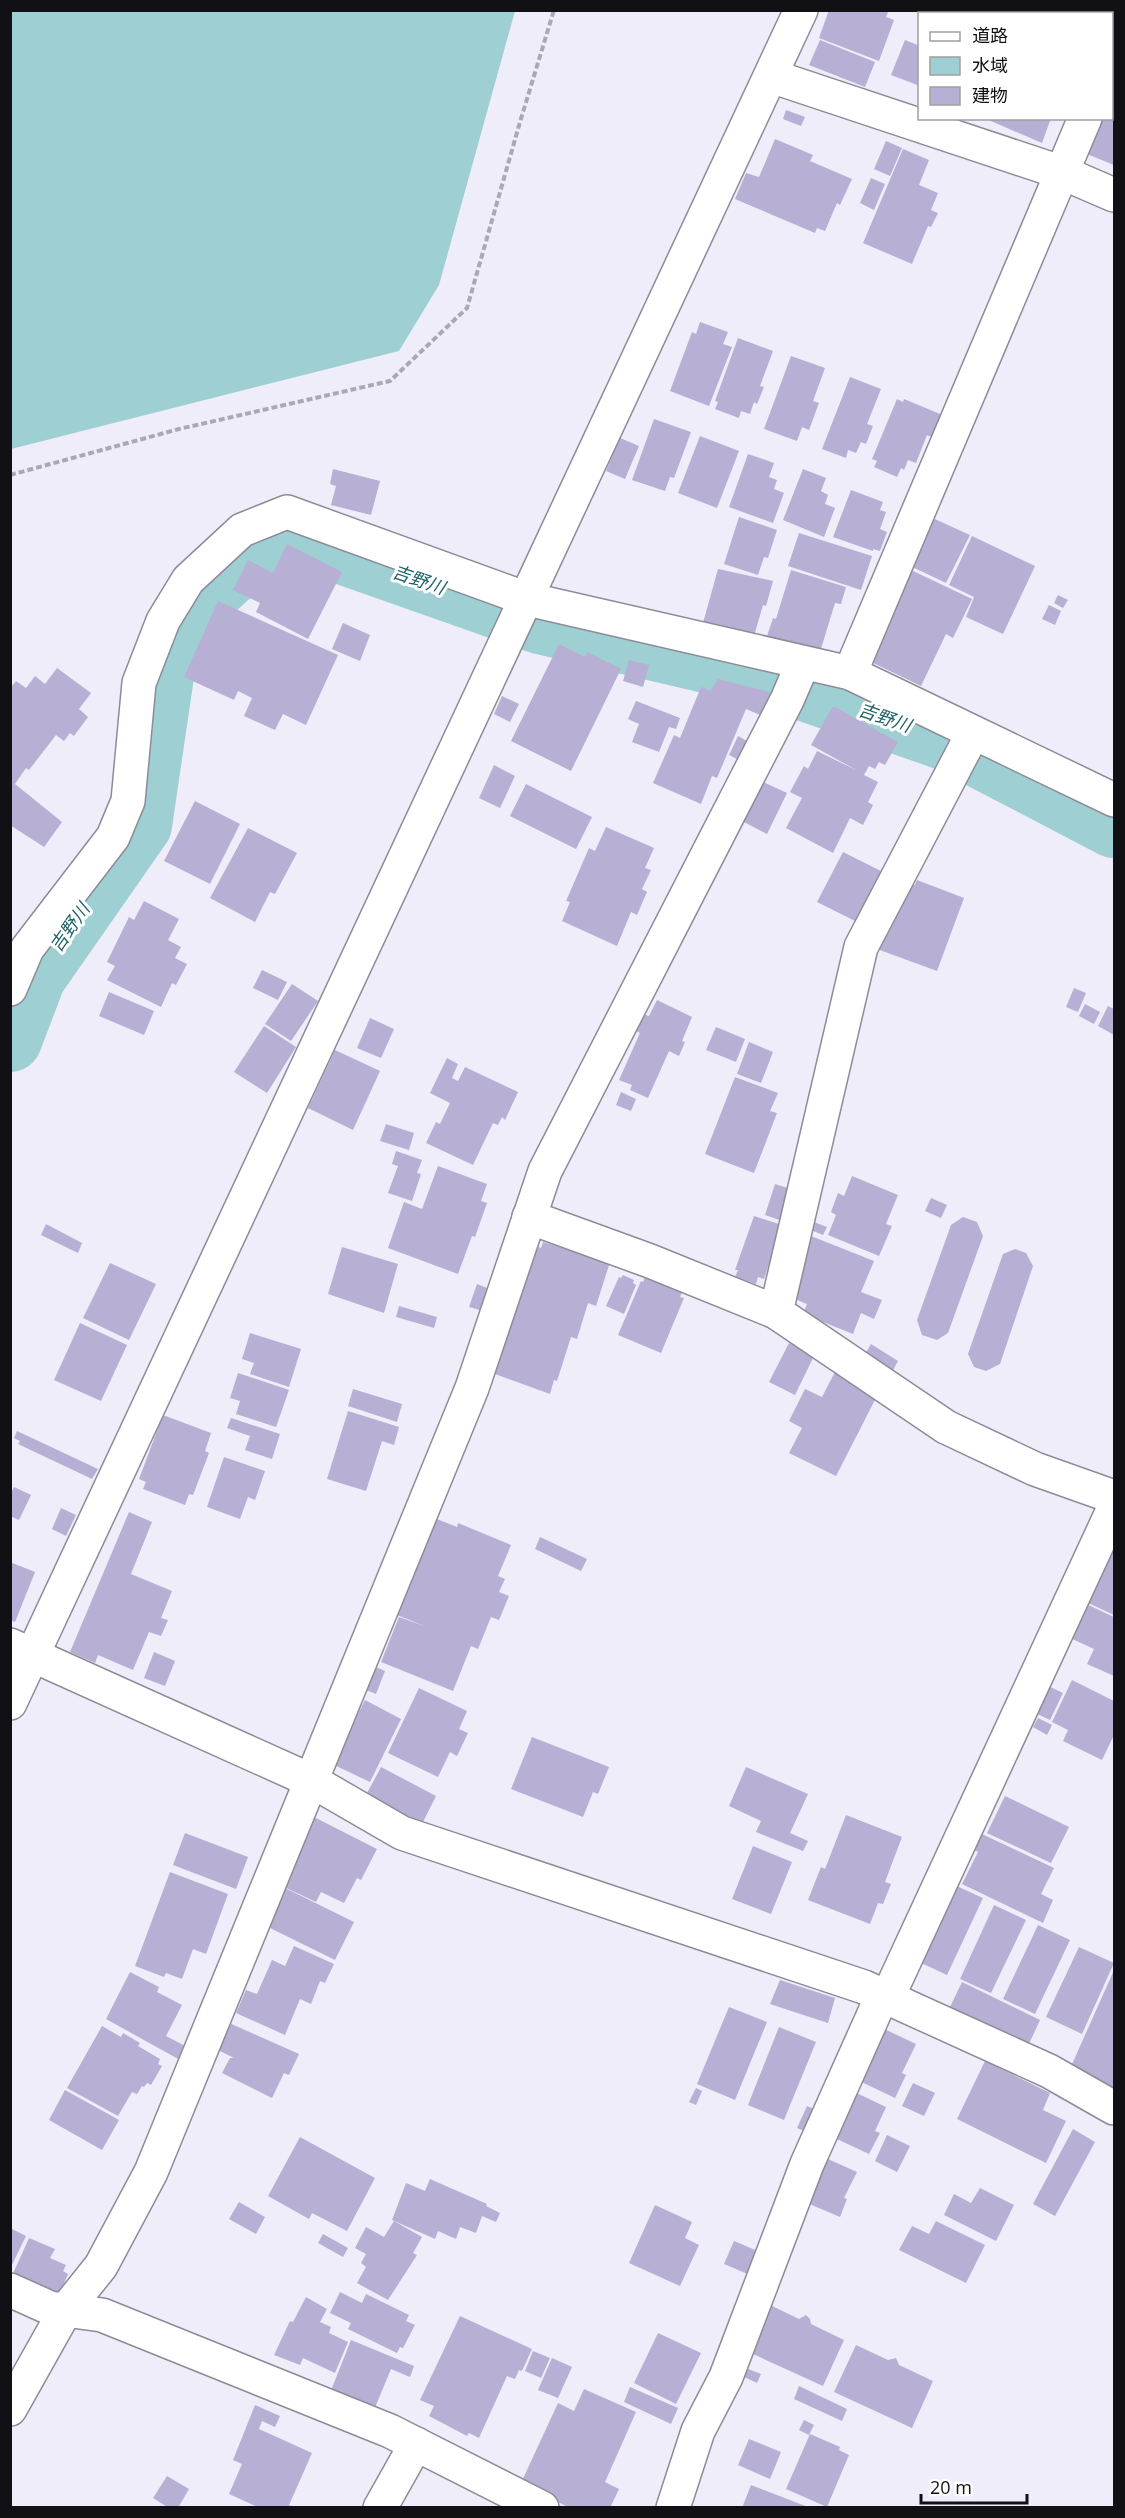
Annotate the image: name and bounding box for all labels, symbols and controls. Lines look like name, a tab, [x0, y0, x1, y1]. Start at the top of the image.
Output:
legend	[918, 12, 1113, 120]
text: 道路	[972, 23, 1008, 47]
text: 水域	[972, 53, 1008, 77]
text: 建物	[972, 83, 1008, 107]
water label: 吉野川	[390, 559, 450, 600]
water label: 吉野川	[856, 697, 916, 738]
water label: 吉野川	[44, 896, 95, 956]
scale bar	[921, 2467, 1028, 2505]
text: 20 m	[930, 2475, 972, 2499]

